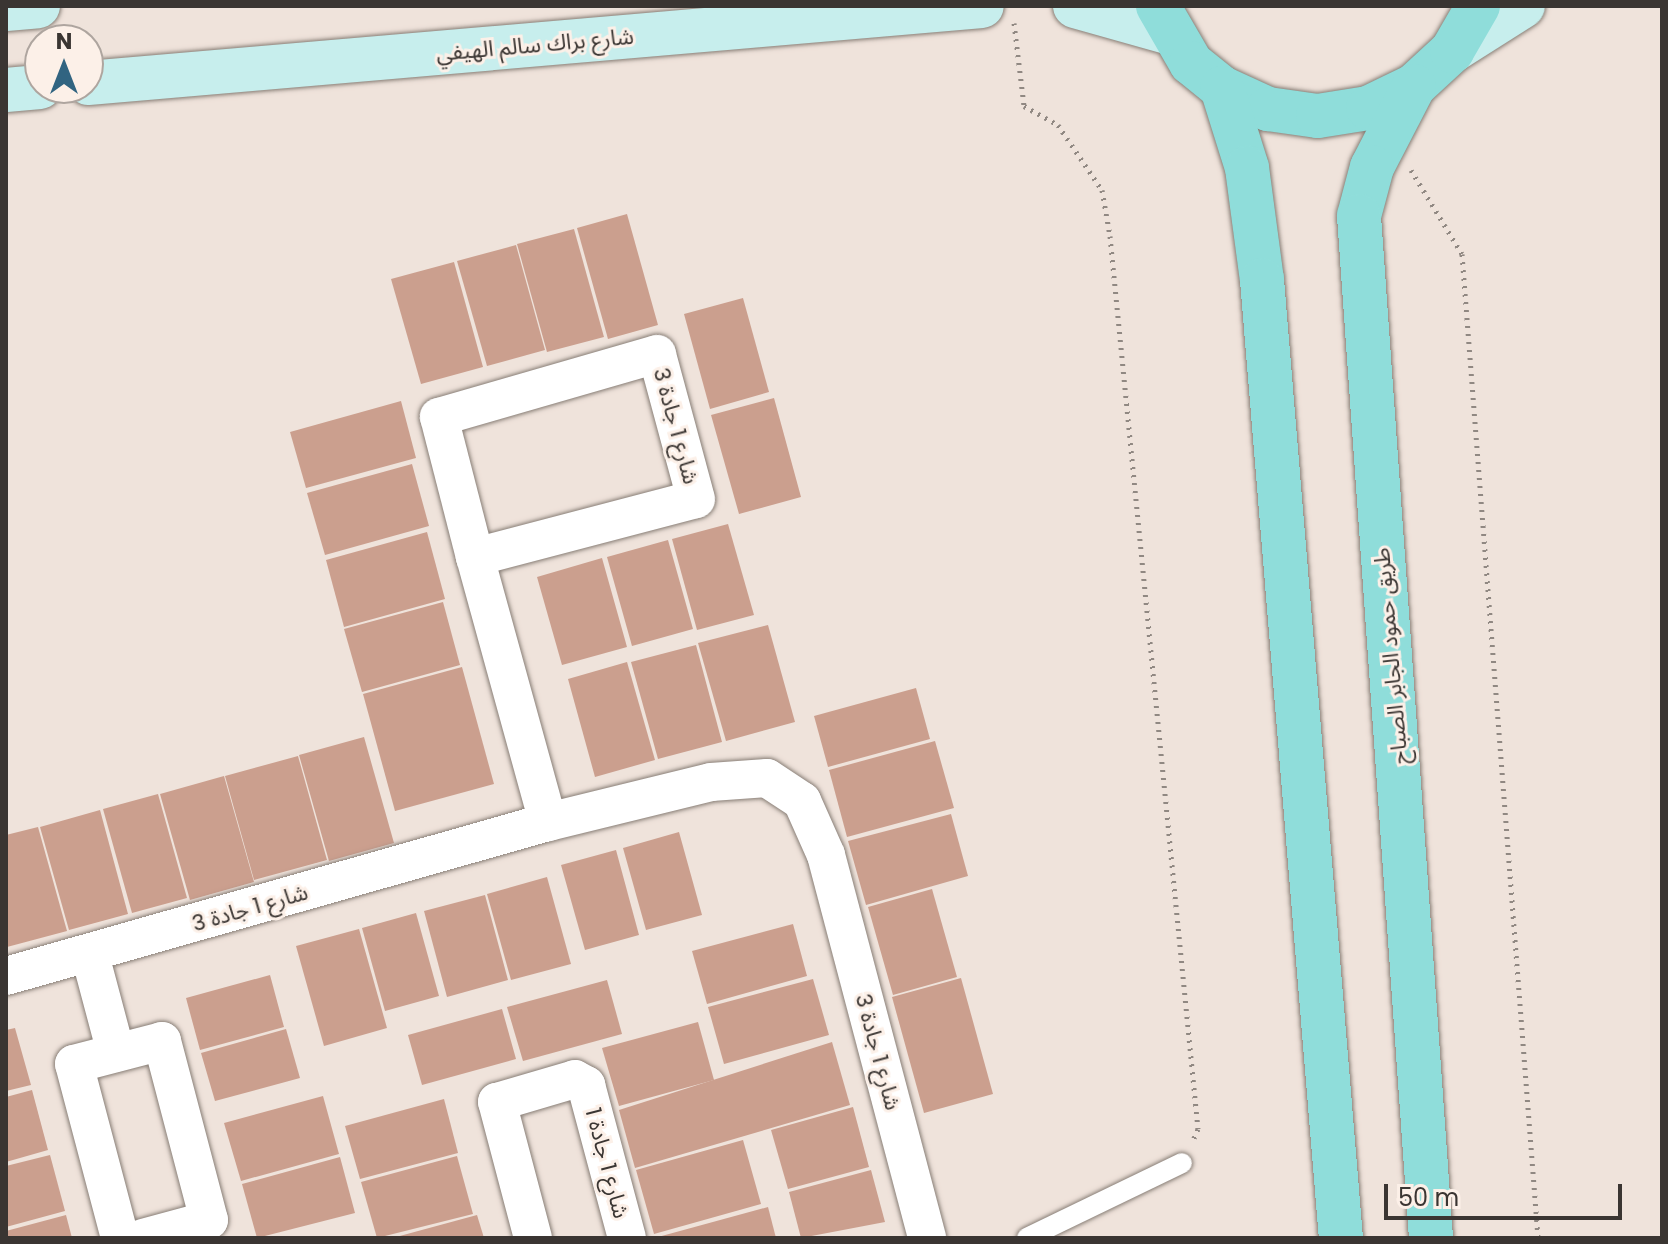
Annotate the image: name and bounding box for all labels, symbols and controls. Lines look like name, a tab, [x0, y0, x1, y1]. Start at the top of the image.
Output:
street label: شارع براك سالم الهيفي	[435, 23, 635, 67]
north arrow	[24, 24, 104, 104]
text: N	[56, 26, 72, 57]
street label: شارع 1 جادة 3	[648, 365, 704, 487]
street label: طريق حمود الجابر الصباح	[1368, 547, 1414, 765]
street label: شارع 1 جادة 3	[189, 879, 311, 937]
street label: شارع 1 جادة 3	[850, 991, 906, 1113]
street label: شارع 1 جادة 1	[580, 1105, 634, 1221]
scale bar	[1388, 1168, 1626, 1218]
text: 50 m	[1398, 1181, 1459, 1214]

